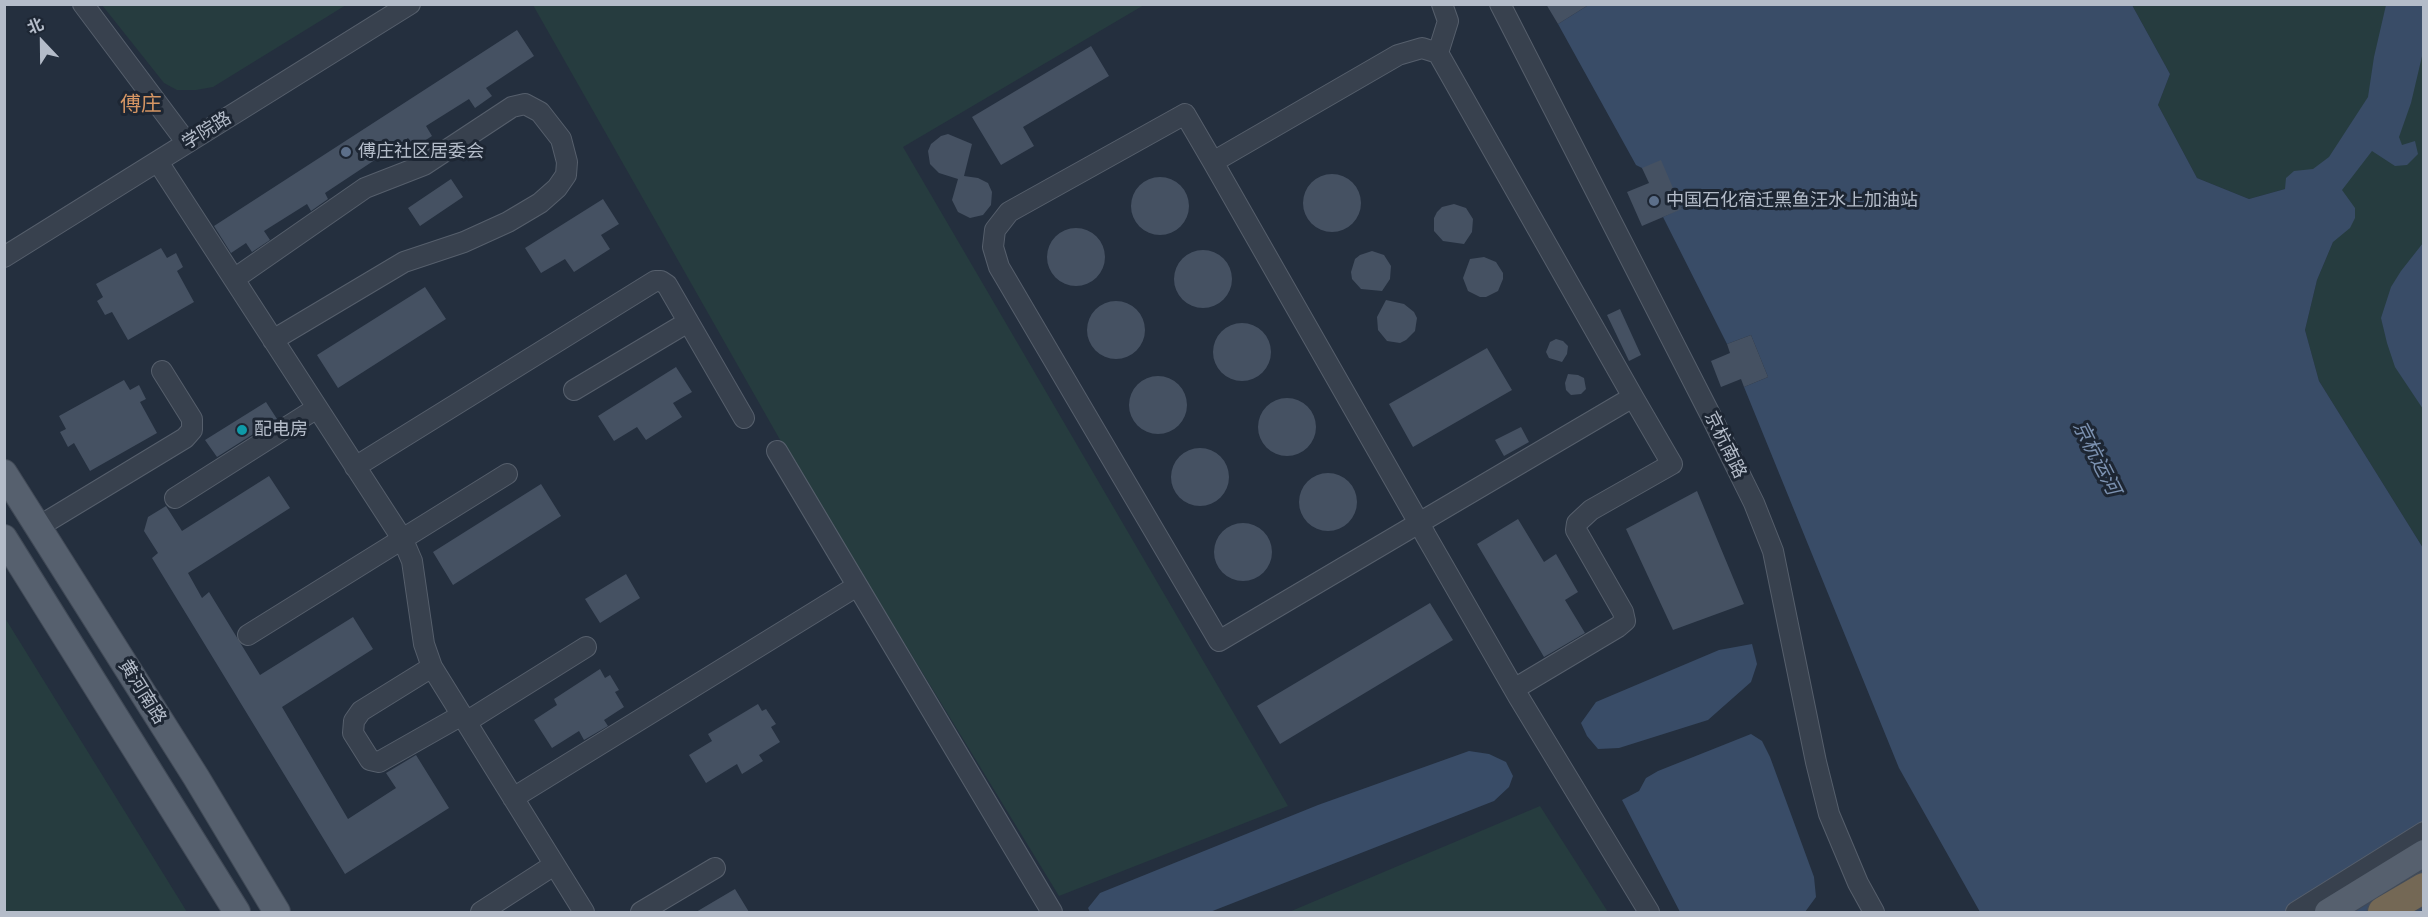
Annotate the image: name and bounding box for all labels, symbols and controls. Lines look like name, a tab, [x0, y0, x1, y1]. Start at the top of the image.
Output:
north arrow	[12, 12, 72, 72]
text: 北	[24, 12, 47, 39]
district label: 傅庄	[120, 92, 162, 118]
street label: 学院路	[178, 108, 236, 154]
place label: 傅庄社区居委会	[358, 141, 484, 163]
marker: 傅庄社区居委会	[339, 145, 353, 159]
place label: 中国石化宿迁黑鱼汪水上加油站	[1666, 190, 1918, 212]
marker: 中国石化宿迁黑鱼汪水上加油站	[1647, 194, 1661, 208]
street label: 京杭南路	[1700, 408, 1750, 482]
water label: 京杭运河	[2067, 417, 2125, 499]
place label: 配电房	[254, 419, 308, 441]
marker: 配电房	[235, 423, 249, 437]
street label: 黄河南路	[114, 656, 170, 728]

